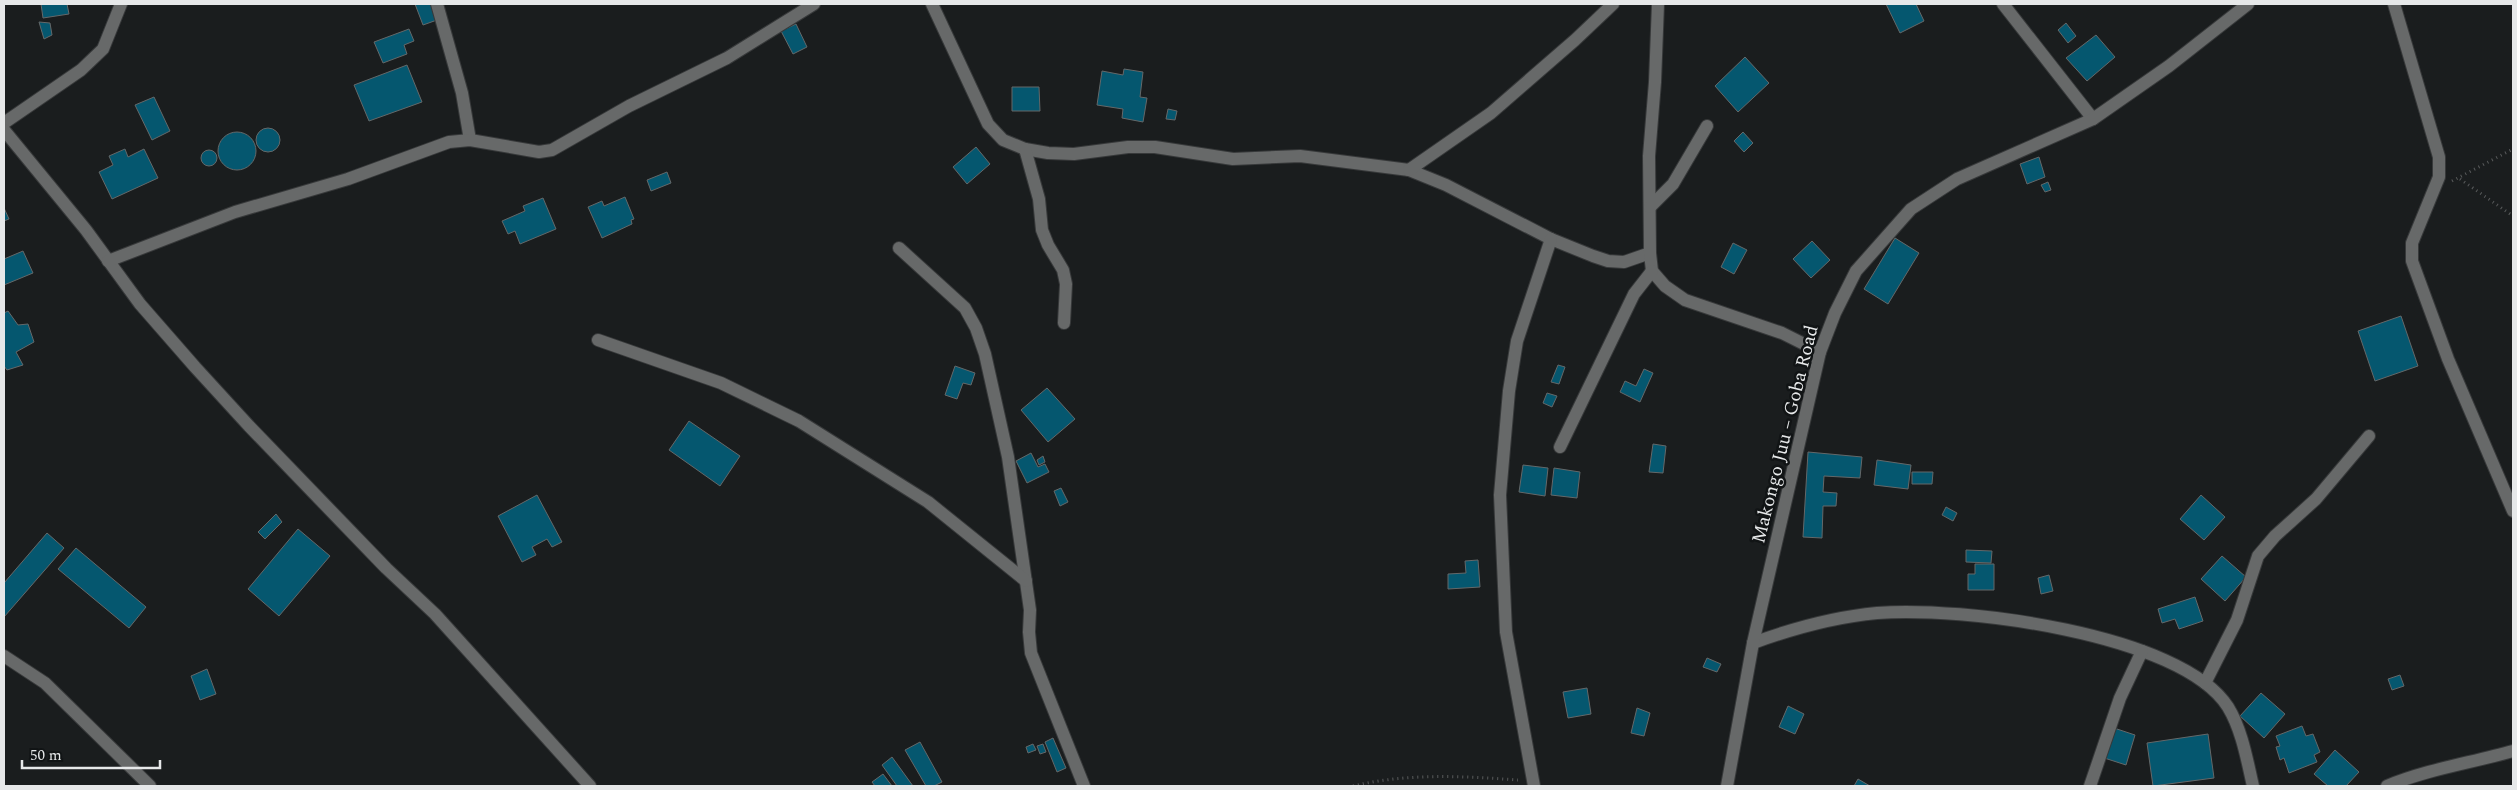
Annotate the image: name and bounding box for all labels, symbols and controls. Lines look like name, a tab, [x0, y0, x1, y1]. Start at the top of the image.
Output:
street label: Makongo Juu – Goba Road	[1744, 322, 1827, 547]
scale bar	[22, 738, 160, 770]
text: 50 m	[30, 744, 62, 767]

